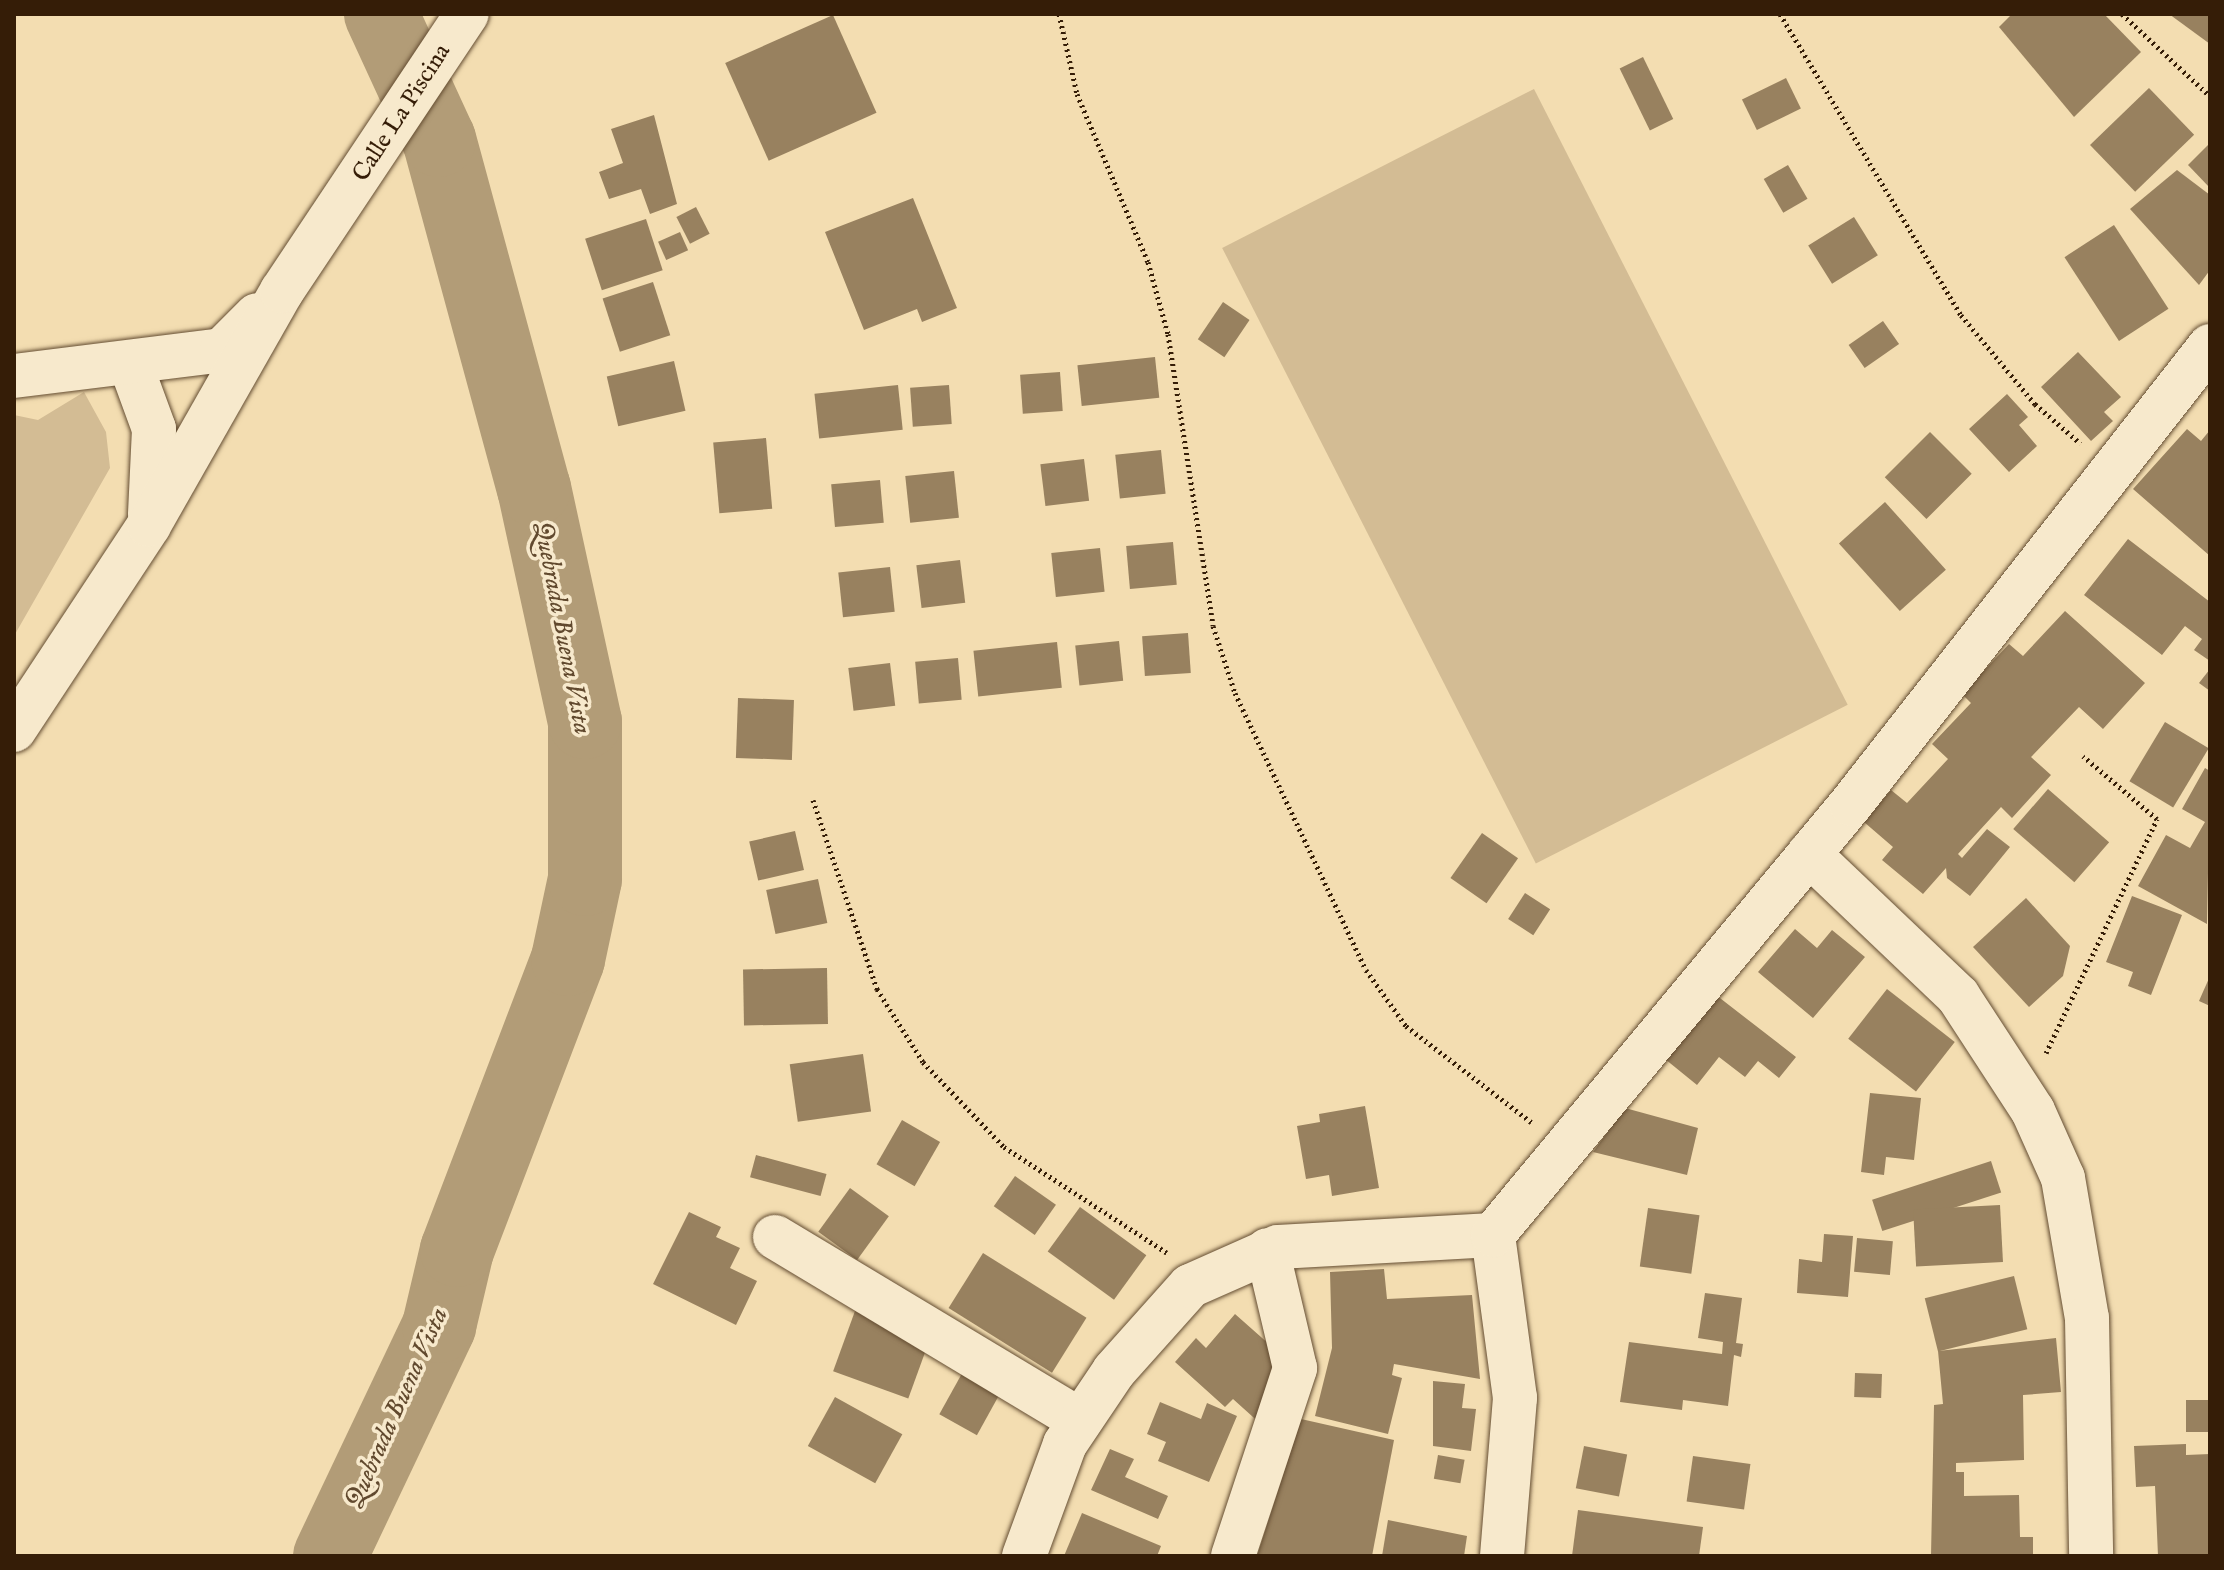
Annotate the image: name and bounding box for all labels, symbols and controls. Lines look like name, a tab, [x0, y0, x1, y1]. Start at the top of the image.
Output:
street label: Calle La Piscina	[347, 39, 457, 187]
water label: Quebrada Buena Vista	[526, 519, 598, 737]
water label: Quebrada Buena Vista	[339, 1303, 455, 1513]

